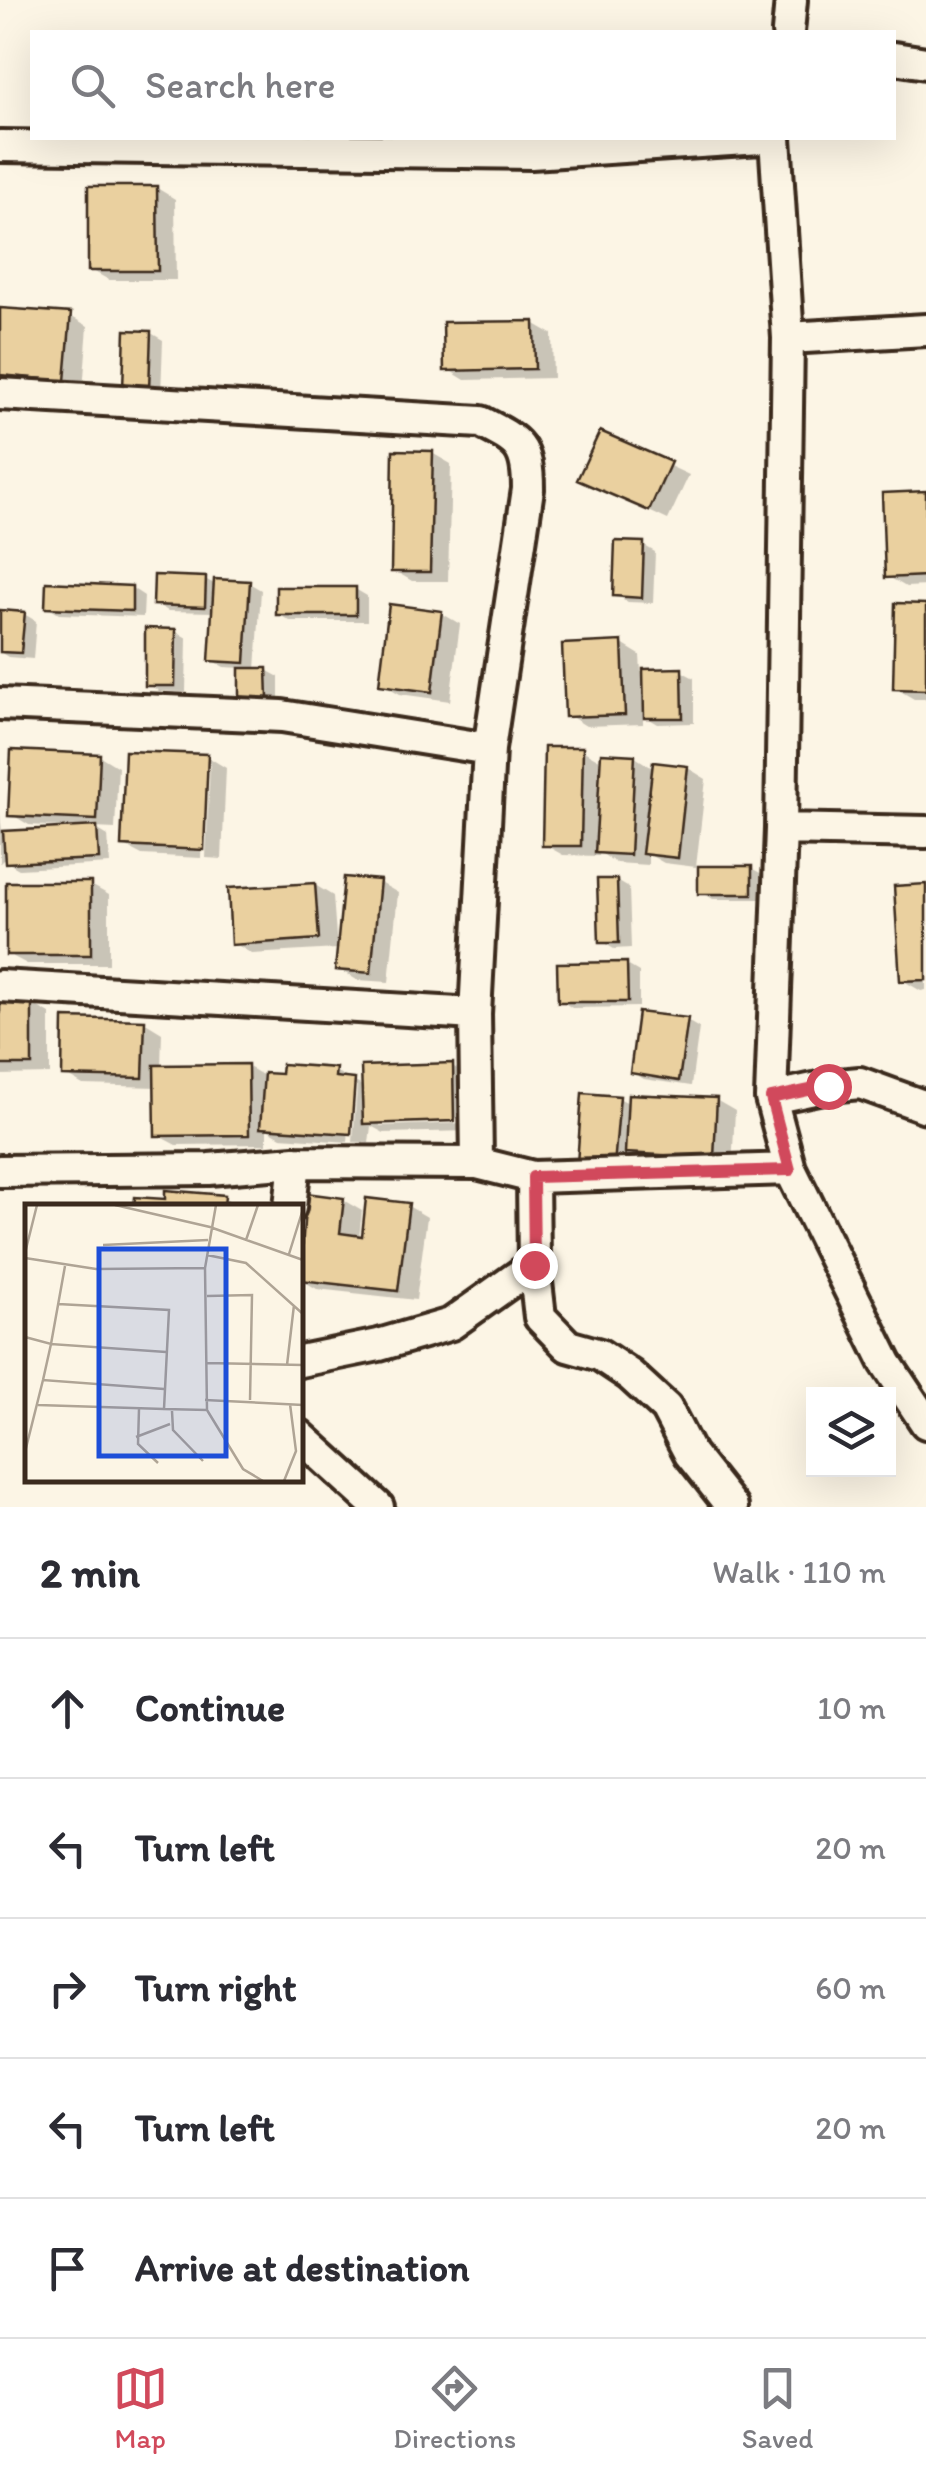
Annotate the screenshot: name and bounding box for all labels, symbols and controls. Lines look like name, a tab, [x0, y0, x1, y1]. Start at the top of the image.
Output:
search box	[30, 30, 896, 140]
icon: search	[65, 58, 120, 113]
text: Search here	[145, 62, 336, 108]
route start	[806, 1064, 852, 1110]
inset map	[25, 1204, 302, 1482]
route end	[512, 1243, 558, 1289]
map controls	[806, 1387, 896, 1477]
button: layers	[806, 1387, 896, 1477]
text: 2 min	[40, 1547, 140, 1598]
text: Walk · 110 m	[712, 1553, 886, 1591]
icon: ahead	[40, 1681, 95, 1736]
text: Continue	[135, 1685, 285, 1731]
text: 10 m	[817, 1689, 886, 1727]
icon: left	[40, 1821, 95, 1876]
text: Turn left	[135, 1825, 275, 1871]
text: 20 m	[815, 1829, 886, 1867]
icon: right	[40, 1961, 95, 2016]
text: Turn right	[135, 1965, 297, 2011]
text: 60 m	[815, 1969, 886, 2007]
icon: left	[40, 2101, 95, 2156]
text: Turn left	[135, 2105, 275, 2151]
text: 20 m	[815, 2109, 886, 2147]
icon: arrive	[40, 2241, 95, 2296]
text: Arrive at destination	[135, 2245, 470, 2291]
tab: Map	[113, 2361, 168, 2455]
tab: Directions	[393, 2361, 516, 2455]
tab: Saved	[742, 2361, 813, 2455]

